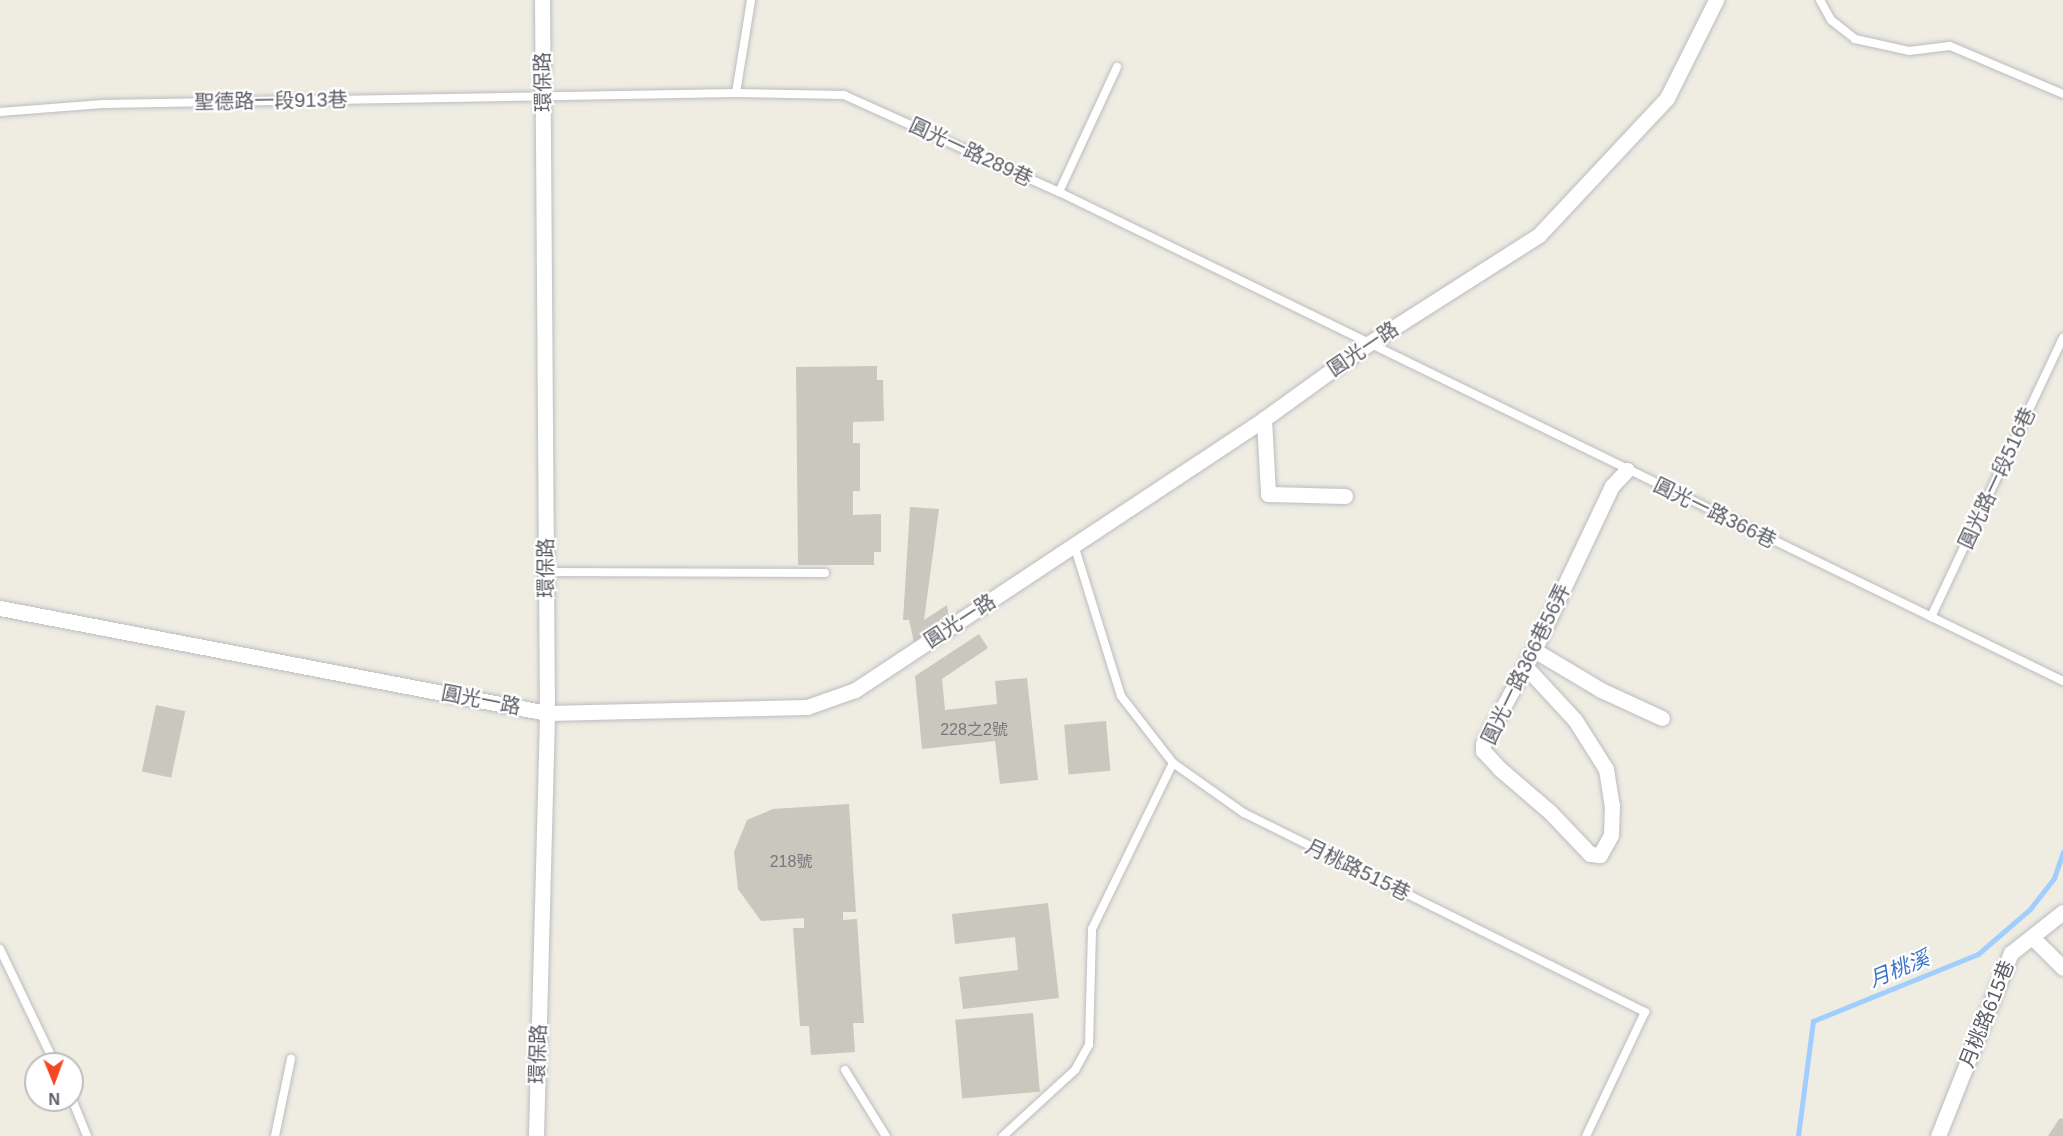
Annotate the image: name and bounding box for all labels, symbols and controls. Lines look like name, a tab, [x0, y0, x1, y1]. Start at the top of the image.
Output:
street label: 環保路	[530, 52, 556, 112]
street label: 聖德路一段913巷	[194, 88, 348, 114]
street label: 圓光一路289巷	[905, 113, 1037, 191]
street label: 圓光一路	[1323, 317, 1403, 381]
street label: 圓光路一段516巷	[1954, 403, 2040, 553]
street label: 圓光一路366巷	[1650, 473, 1780, 553]
street label: 環保路	[534, 538, 558, 598]
street label: 圓光一路366巷56弄	[1477, 580, 1575, 748]
street label: 圓光一路	[920, 589, 1000, 653]
street label: 圓光一路	[439, 681, 523, 719]
house number: 228之2號	[940, 720, 1008, 740]
street label: 月桃路515巷	[1302, 834, 1414, 906]
house number: 218號	[770, 852, 812, 872]
water label: 月桃溪	[1865, 946, 1933, 992]
street label: 月桃路615巷	[1955, 957, 2019, 1071]
street label: 環保路	[525, 1024, 551, 1084]
north arrow	[24, 1052, 84, 1112]
text: N	[48, 1090, 60, 1107]

